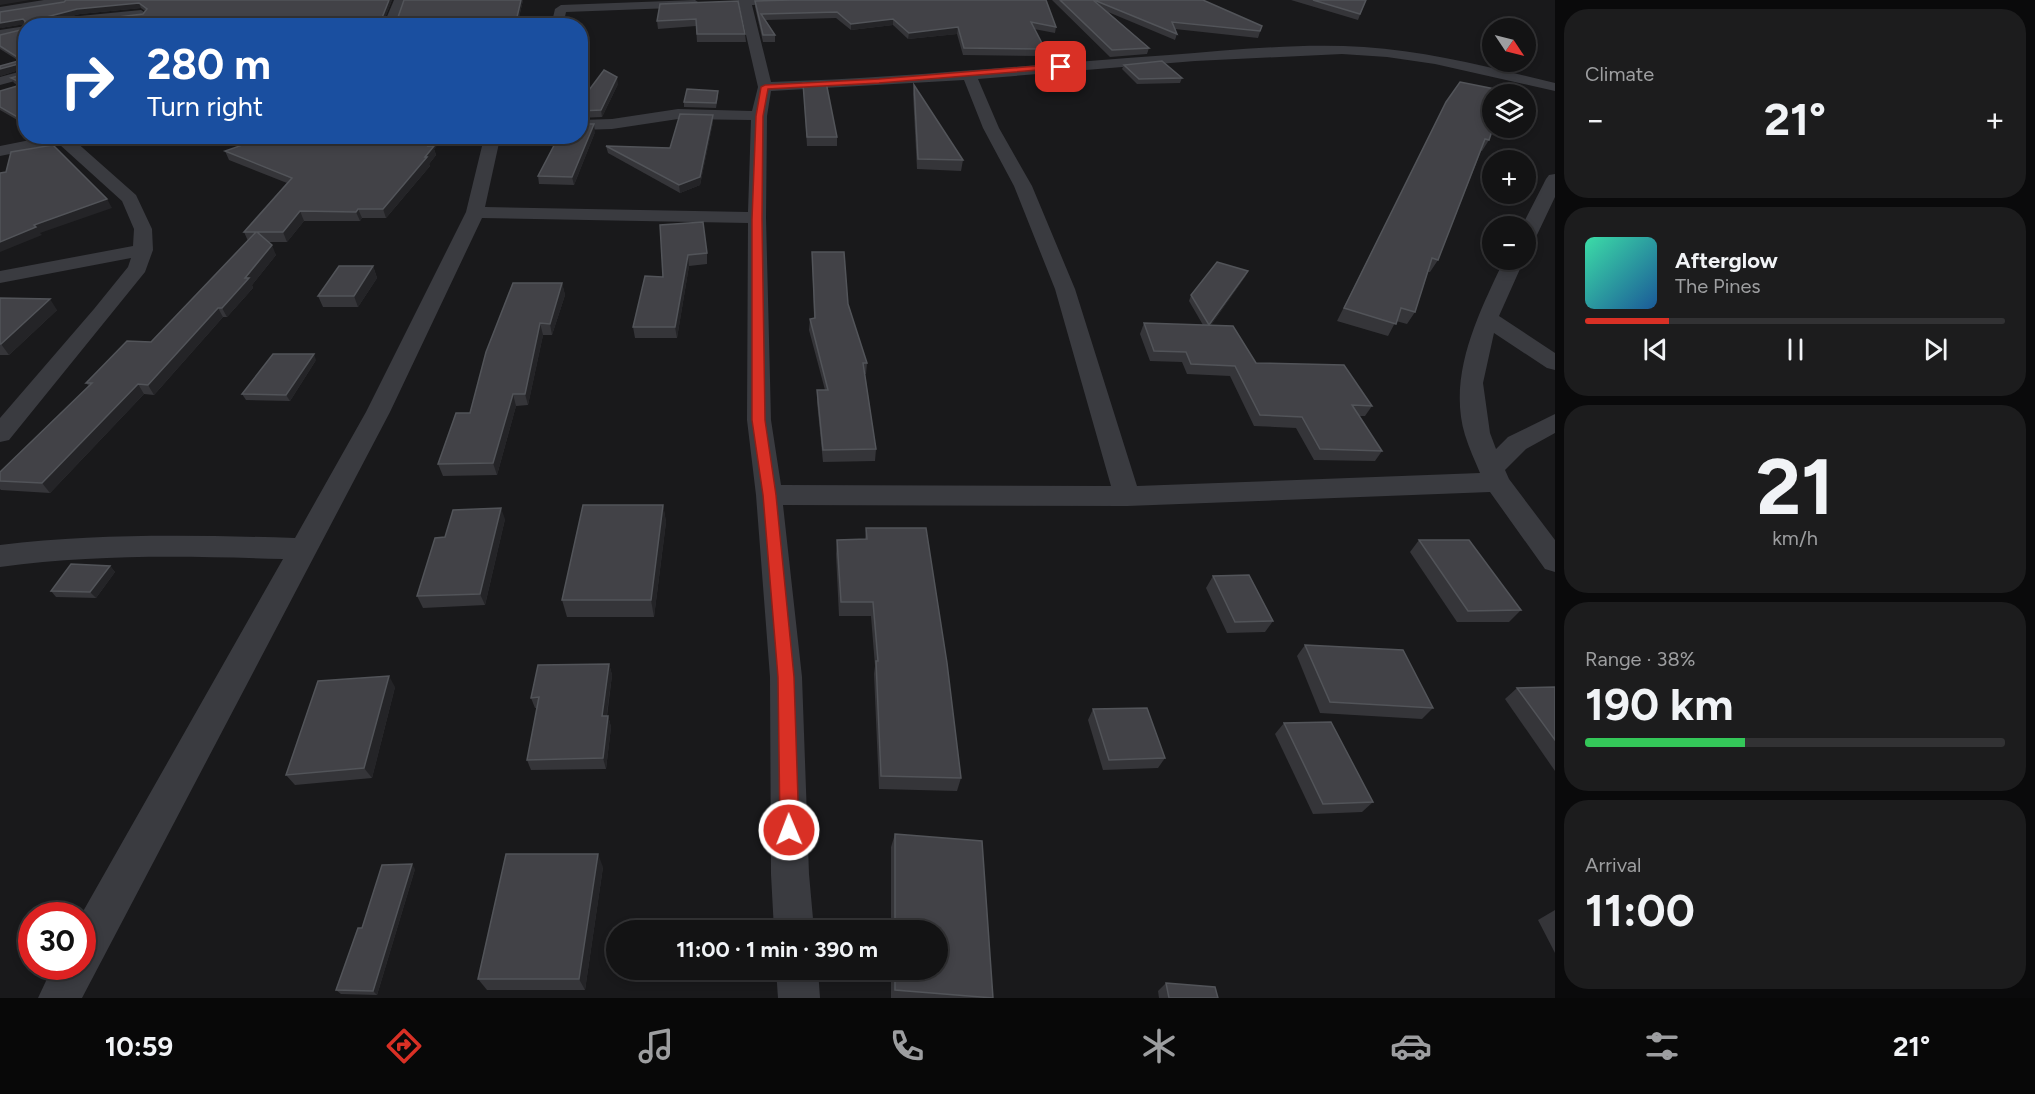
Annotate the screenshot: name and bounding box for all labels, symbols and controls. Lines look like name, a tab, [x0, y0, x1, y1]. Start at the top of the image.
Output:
north arrow	[1482, 18, 1536, 72]
map controls	[1482, 18, 1536, 270]
text: 280 m	[147, 39, 271, 90]
pin	[1035, 41, 1086, 92]
icon: right	[48, 42, 126, 120]
icon: arrive	[1044, 50, 1077, 83]
text: Climate	[1585, 62, 1654, 86]
button: layers	[1482, 84, 1536, 138]
text: Turn right	[147, 90, 263, 123]
text: 21°	[1764, 92, 1826, 146]
text: −	[1585, 100, 1606, 139]
text: +	[1984, 100, 2005, 139]
button: +	[1482, 150, 1536, 204]
button: −	[1482, 216, 1536, 270]
text: Afterglow	[1675, 247, 1778, 274]
text: The Pines	[1675, 274, 1761, 298]
icon: previous	[1639, 333, 1672, 366]
icon: pause	[1779, 333, 1812, 366]
icon: next	[1919, 333, 1952, 366]
text: 21	[1756, 440, 1834, 534]
text: km/h	[1772, 526, 1818, 550]
text: Range · 38%	[1585, 647, 1695, 671]
text: 190 km	[1585, 677, 1733, 731]
position arrow	[757, 798, 821, 862]
text: Arrival	[1585, 853, 1641, 877]
text: 11:00	[1585, 883, 1695, 937]
speed limit sign: 30	[18, 902, 96, 980]
text: 11:00 · 1 min · 390 m	[676, 936, 878, 963]
icon: directions	[383, 1025, 425, 1067]
icon: music	[635, 1025, 677, 1067]
icon: phone	[886, 1025, 928, 1067]
icon: climate	[1138, 1025, 1180, 1067]
icon: car	[1390, 1025, 1432, 1067]
icon: filters	[1641, 1025, 1683, 1067]
text: 10:59	[105, 1030, 173, 1063]
text: 21°	[1893, 1030, 1930, 1063]

